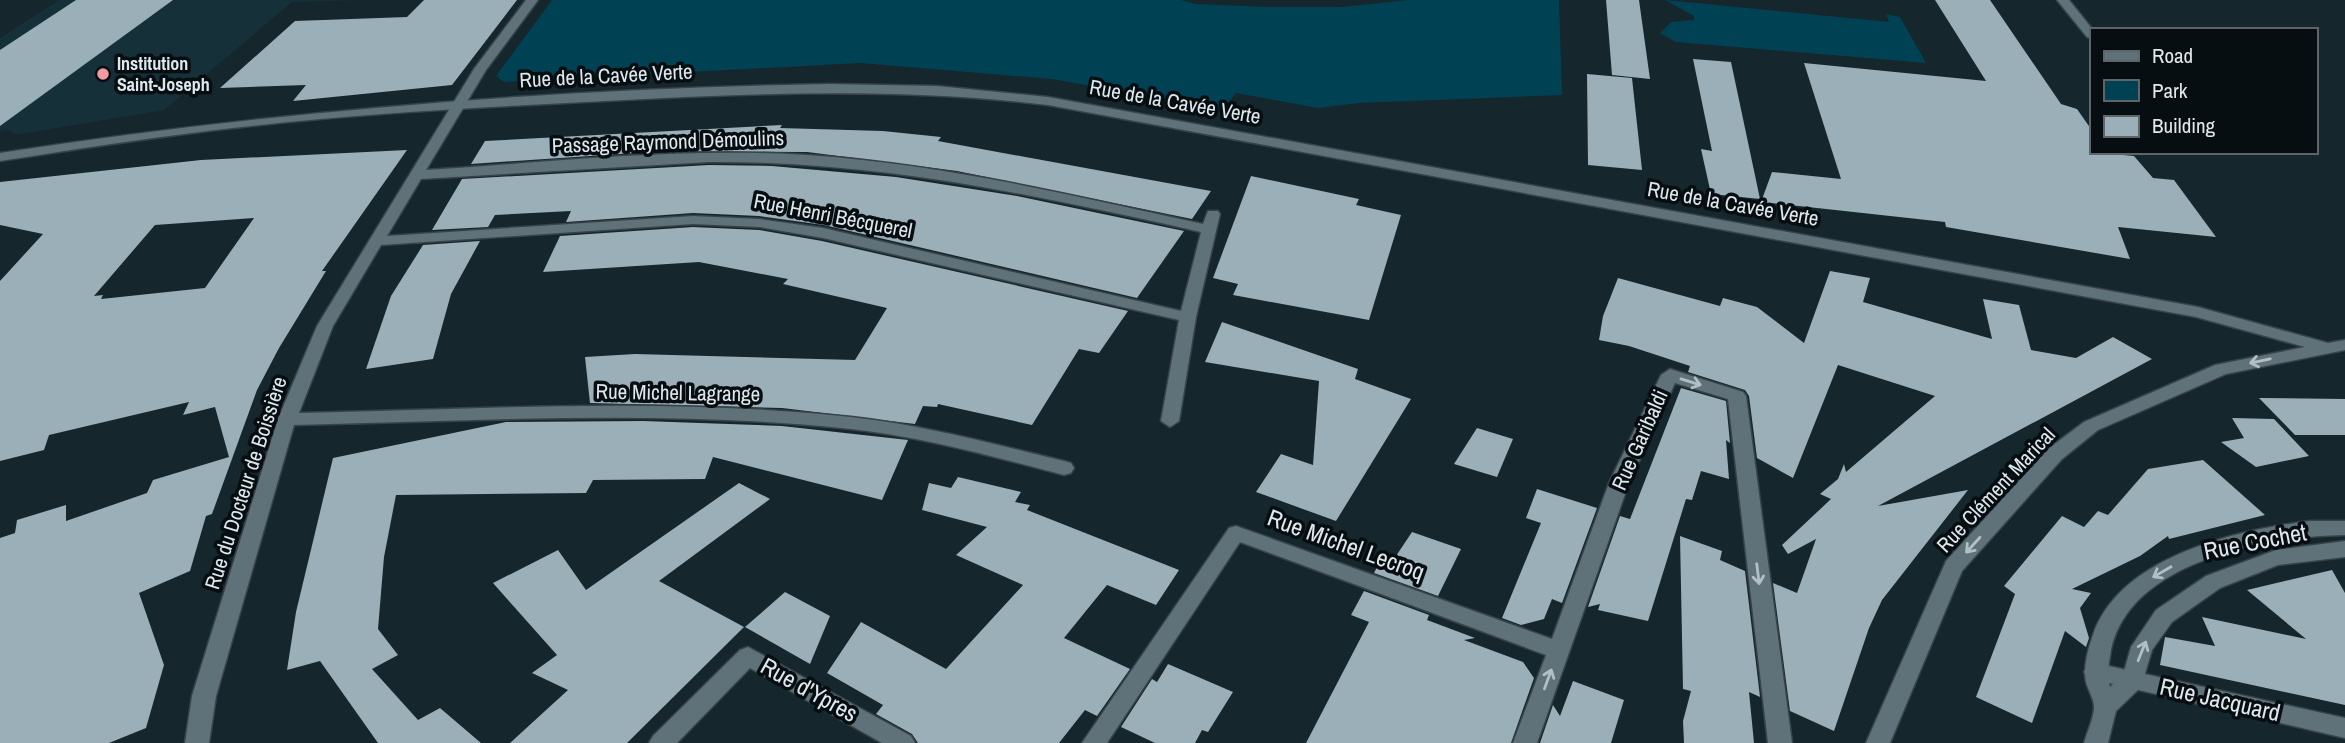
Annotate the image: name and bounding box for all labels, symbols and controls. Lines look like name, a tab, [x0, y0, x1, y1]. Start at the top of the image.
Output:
legend	[2090, 28, 2317, 154]
text: Road	[2152, 41, 2193, 70]
place label: Institution Saint-Joseph	[117, 51, 210, 97]
street label: Rue de la Cavée Verte	[519, 56, 693, 95]
marker: Institution Saint-Joseph	[95, 66, 111, 82]
street label: Rue de la Cavée Verte	[1087, 72, 1263, 131]
text: Park	[2152, 76, 2188, 105]
text: Building	[2152, 111, 2216, 140]
street label: Passage Raymond Démoulins	[551, 123, 785, 160]
street label: Rue de la Cavée Verte	[1645, 174, 1821, 233]
street label: Rue Henri Bécquerel	[751, 186, 915, 245]
one-way arrow	[2249, 355, 2272, 369]
street label: Rue du Docteur de Boissière	[197, 373, 294, 593]
one-way arrow	[1680, 376, 1702, 389]
street label: Rue Michel Lagrange	[595, 377, 761, 408]
street label: Rue Garibaldi	[1604, 385, 1675, 495]
street label: Rue Clément Marical	[1930, 421, 2061, 559]
street label: Rue Michel Lecroq	[1263, 501, 1429, 587]
street label: Rue Cochet	[2201, 515, 2309, 567]
one-way arrow	[1964, 536, 1981, 553]
one-way arrow	[1752, 562, 1765, 585]
one-way arrow	[2152, 565, 2172, 579]
one-way arrow	[2137, 641, 2150, 662]
street label: Rue d'Ypres	[755, 649, 864, 729]
one-way arrow	[1543, 668, 1555, 690]
street label: Rue Jacquard	[2157, 670, 2284, 728]

